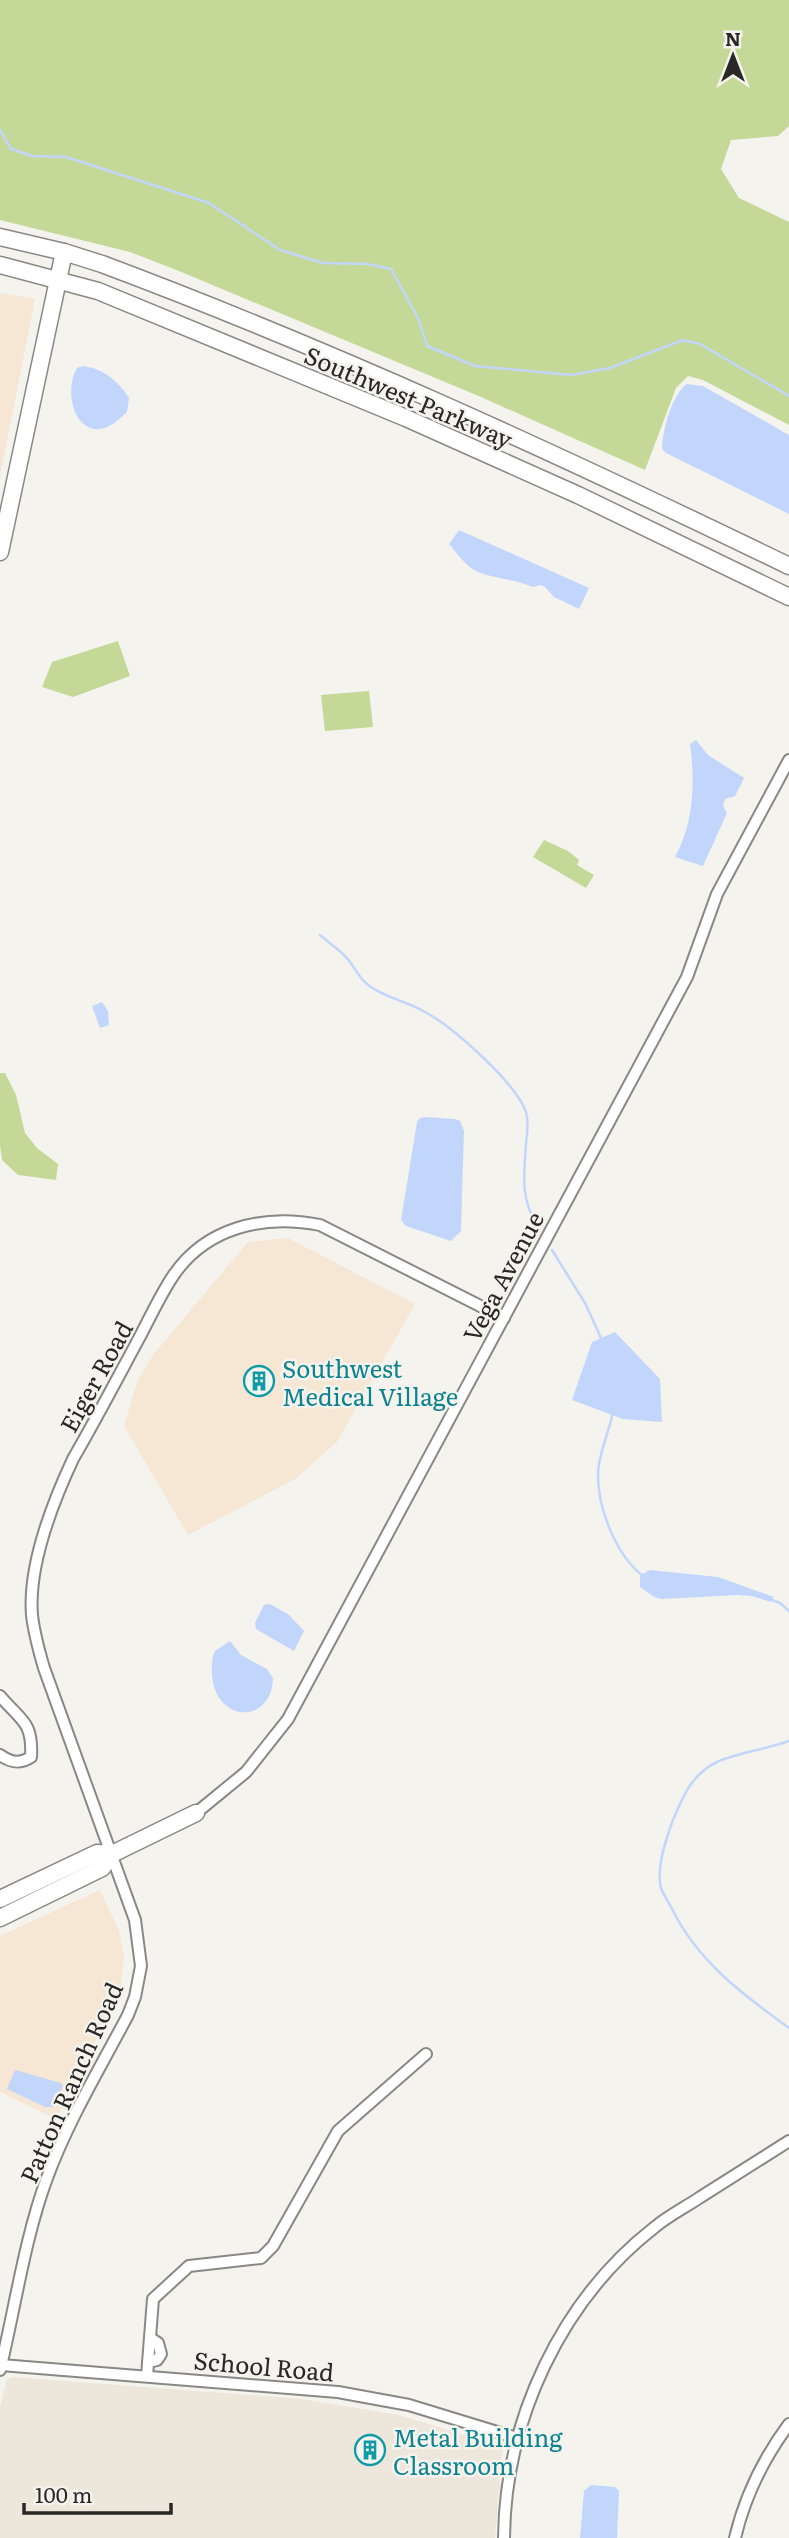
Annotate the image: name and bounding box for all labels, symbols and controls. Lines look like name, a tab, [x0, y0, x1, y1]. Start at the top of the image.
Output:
north arrow	[698, 21, 768, 91]
text: N	[725, 24, 741, 52]
street label: Southwest Parkway	[299, 336, 519, 456]
street label: Vega Avenue	[453, 1205, 551, 1347]
street label: Eiger Road	[50, 1314, 140, 1438]
place label: Southwest Medical Village	[282, 1350, 458, 1413]
building icon: Southwest Medical Village	[242, 1364, 276, 1398]
street label: Patton Ranch Road	[10, 1976, 130, 2188]
street label: School Road	[192, 2341, 336, 2389]
place label: Metal Building Classroom	[393, 2419, 563, 2482]
building icon: Metal Building Classroom	[353, 2433, 387, 2467]
scale bar	[24, 2472, 172, 2516]
text: 100 m	[35, 2478, 92, 2509]

